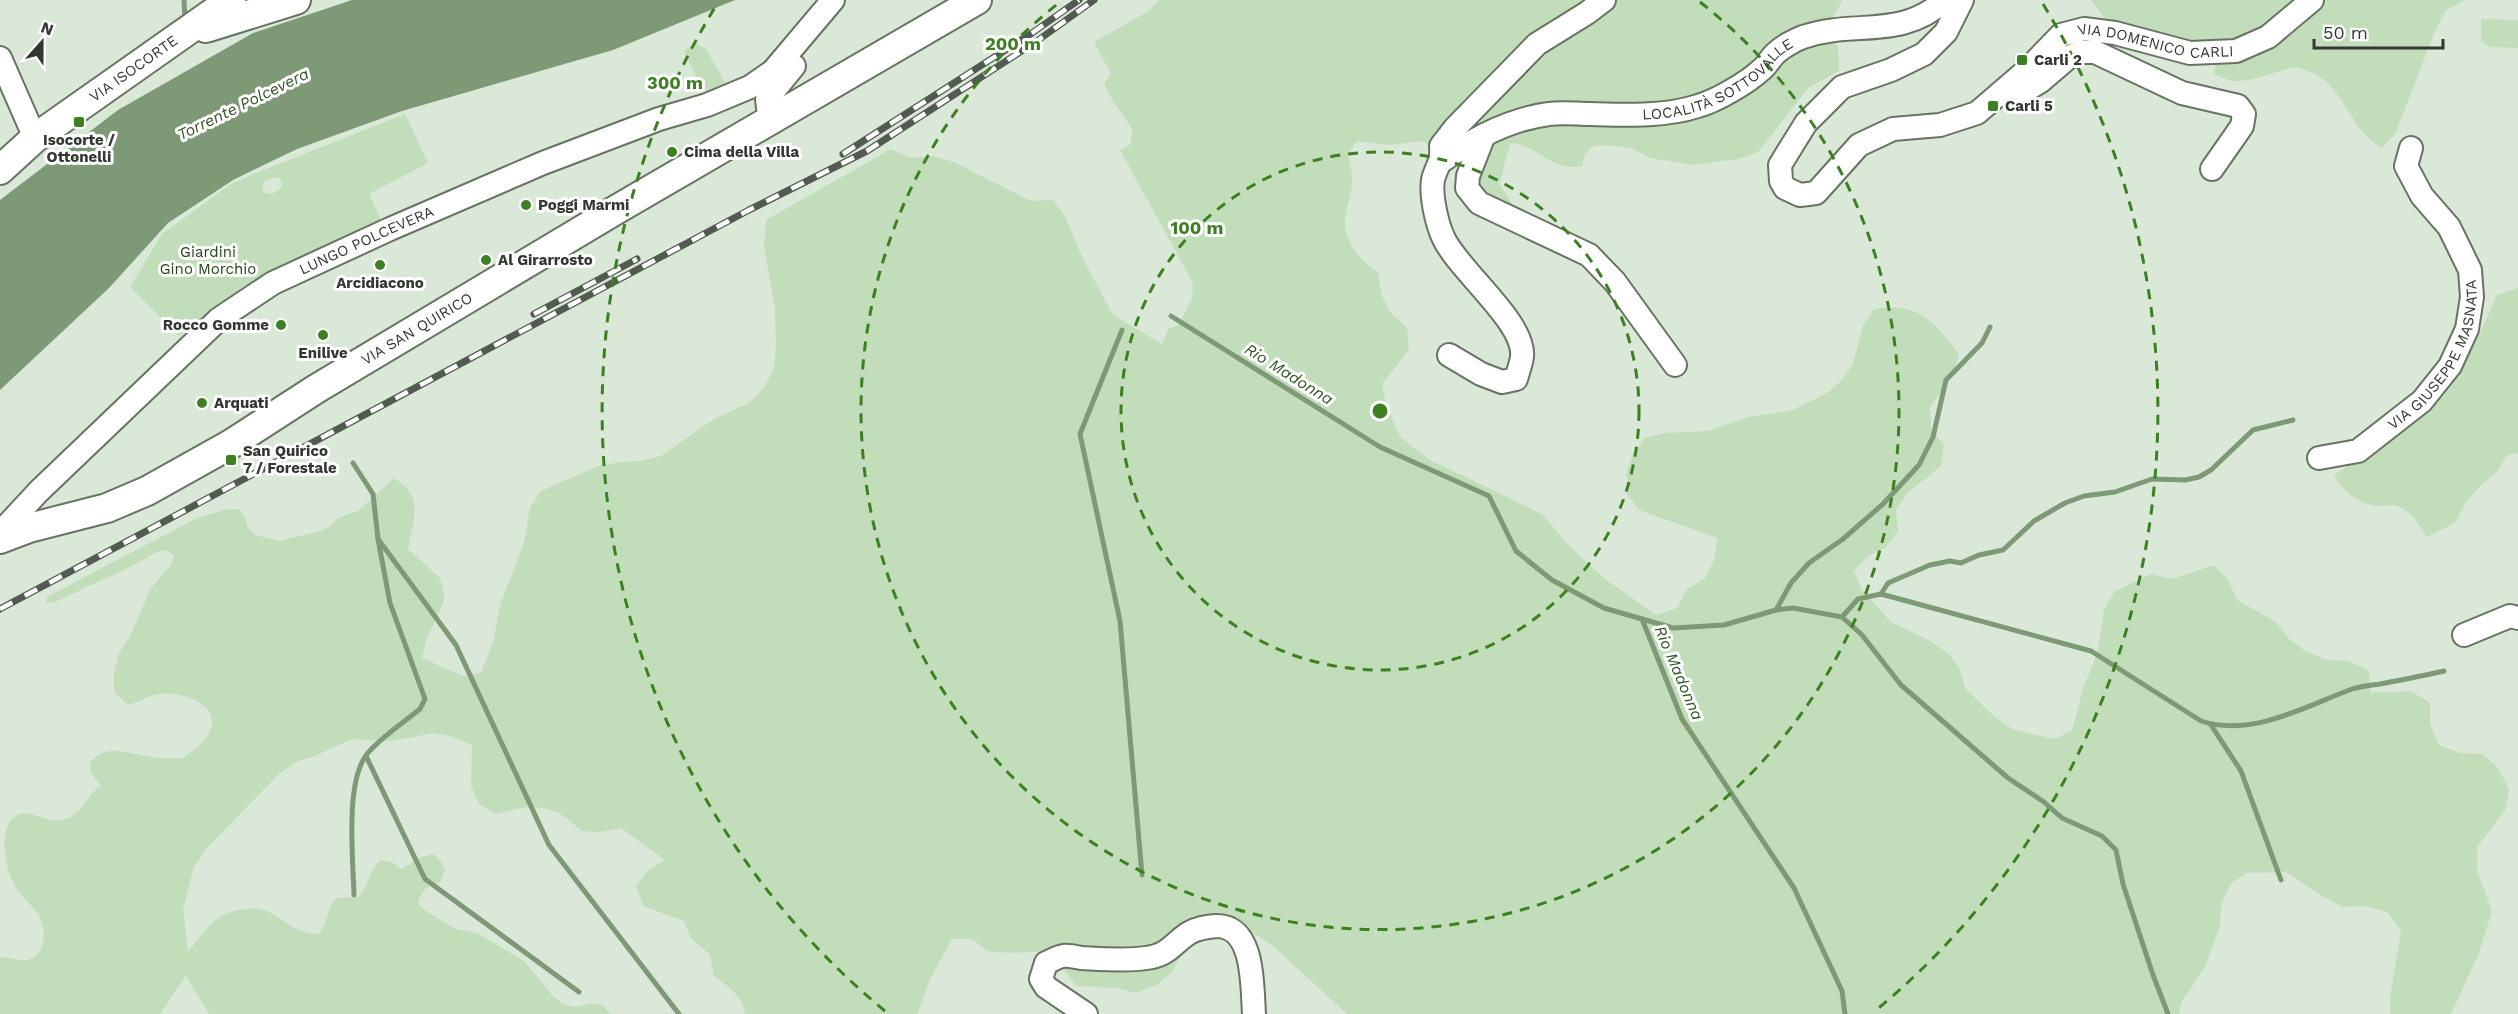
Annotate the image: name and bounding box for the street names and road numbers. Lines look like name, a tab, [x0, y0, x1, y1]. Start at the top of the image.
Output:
street label: VIA DOMENICO CARLI	[2075, 19, 2234, 62]
street label: VIA ISOCORTE	[86, 31, 181, 106]
street label: LOCALITÀ SOTTOVALLE	[1642, 35, 1796, 124]
street label: LUNGO POLCEVERA	[296, 202, 437, 279]
street label: VIA GIUSEPPE MASNATA	[2384, 279, 2481, 433]
street label: VIA SAN QUIRICO	[358, 289, 476, 369]

